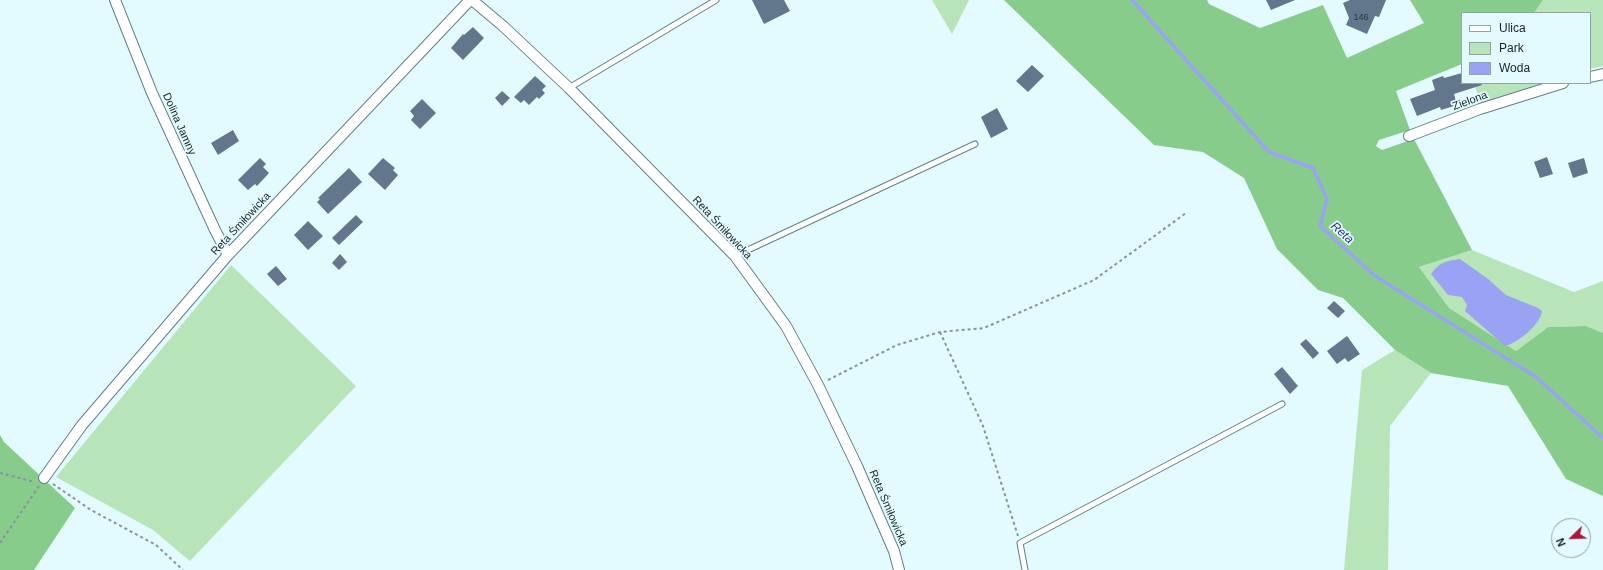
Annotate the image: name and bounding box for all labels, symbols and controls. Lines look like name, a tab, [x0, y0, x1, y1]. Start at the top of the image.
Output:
legend	[1461, 12, 1591, 84]
house number: 146	[1353, 13, 1369, 23]
text: Ulica	[1499, 21, 1526, 35]
text: Park	[1499, 41, 1524, 55]
text: Woda	[1499, 61, 1530, 75]
street label: Zielona	[1451, 89, 1489, 113]
street label: Dolina Jamny	[159, 91, 199, 157]
street label: Reta Śmiłowicka	[208, 190, 274, 258]
street label: Reta Śmiłowicka	[689, 194, 755, 262]
water label: Reta	[1328, 219, 1356, 247]
street label: Reta Śmiłowicka	[866, 468, 910, 548]
north arrow	[1551, 518, 1591, 558]
text: N	[1554, 536, 1568, 548]

